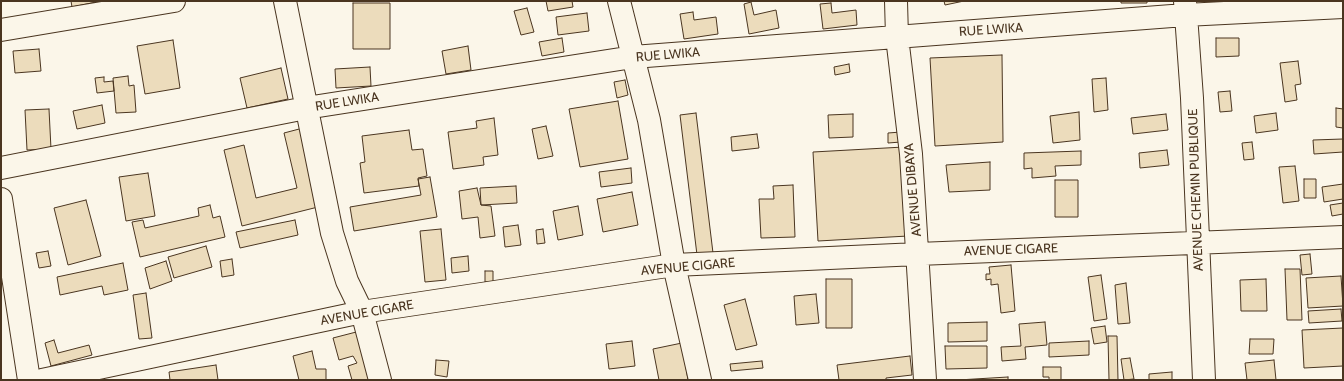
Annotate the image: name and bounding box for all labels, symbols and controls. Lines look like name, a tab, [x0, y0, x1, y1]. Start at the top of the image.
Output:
street label: RUE LWIKA	[958, 20, 1024, 40]
street label: RUE LWIKA	[635, 44, 701, 66]
street label: RUE LWIKA	[314, 89, 380, 115]
street label: AVENUE CHEMIN PUBLIQUE	[1185, 109, 1207, 271]
street label: AVENUE DIBAYA	[901, 143, 925, 237]
street label: AVENUE CIGARE	[964, 241, 1058, 259]
street label: AVENUE CIGARE	[640, 255, 736, 279]
street label: AVENUE CIGARE	[319, 297, 415, 329]

